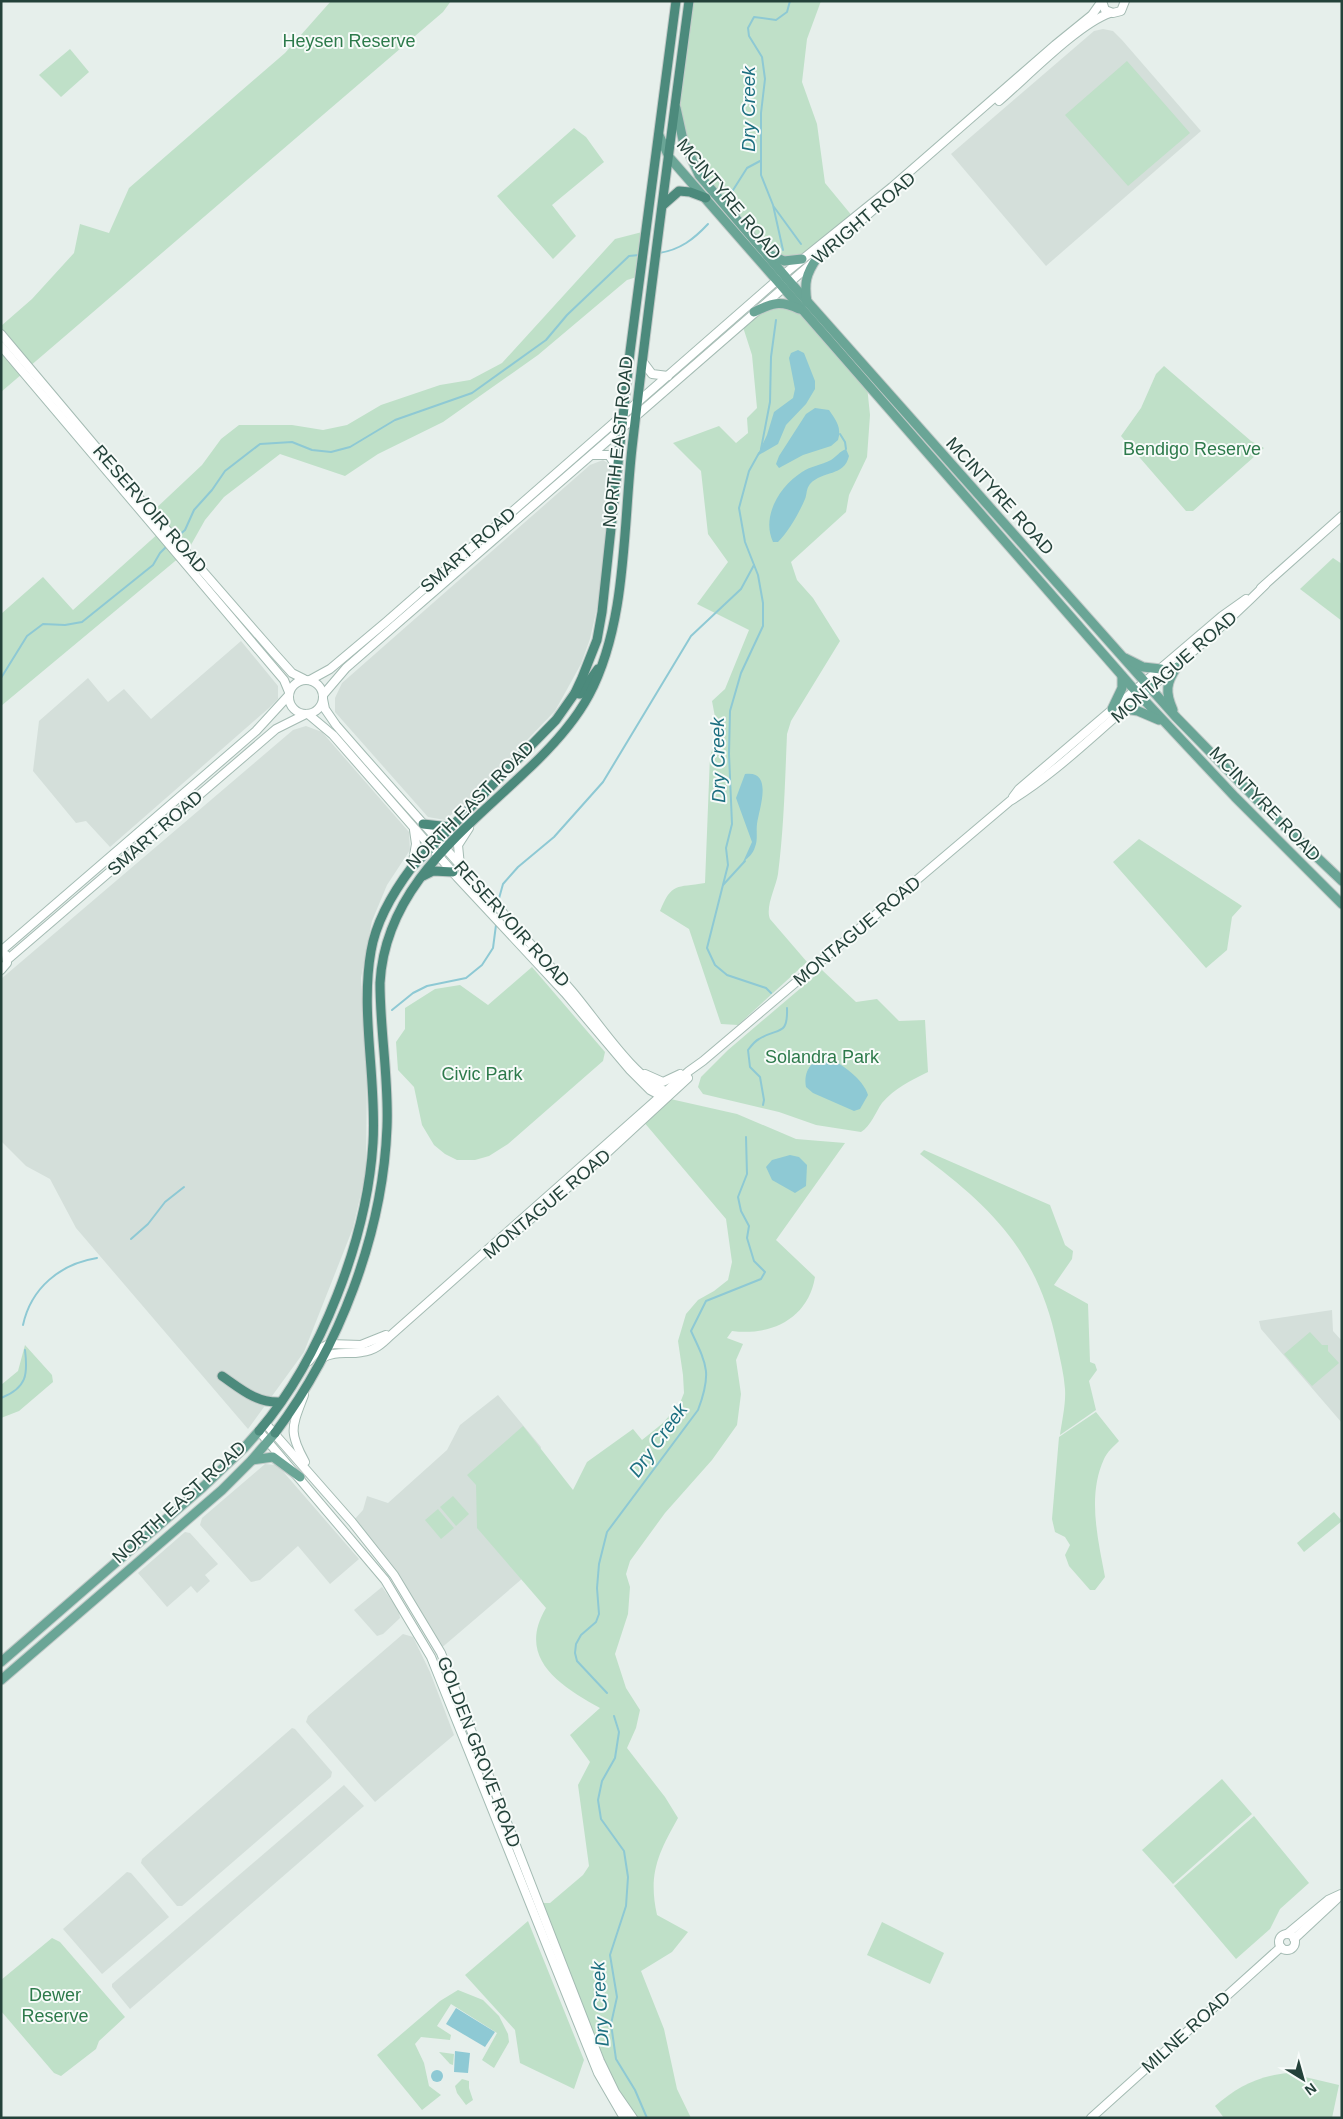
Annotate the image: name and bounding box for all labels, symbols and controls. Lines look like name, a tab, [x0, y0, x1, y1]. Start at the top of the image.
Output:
park label: Heysen Reserve	[282, 31, 416, 51]
water label: Dry Creek	[738, 65, 759, 152]
street label: MCINTYRE ROAD	[673, 135, 785, 263]
street label: WRIGHT ROAD	[809, 168, 919, 268]
street label: NORTH EAST ROAD	[599, 355, 637, 529]
street label: MCINTYRE ROAD	[942, 433, 1058, 559]
park label: Bendigo Reserve	[1123, 439, 1261, 459]
street label: RESERVOIR ROAD	[89, 441, 211, 577]
street label: SMART ROAD	[416, 503, 520, 597]
street label: MONTAGUE ROAD	[1107, 607, 1241, 727]
water label: Dry Creek	[707, 716, 729, 803]
street label: NORTH EAST ROAD	[402, 737, 538, 873]
street label: MCINTYRE ROAD	[1205, 743, 1325, 865]
street label: SMART ROAD	[103, 786, 207, 880]
street label: RESERVOIR ROAD	[450, 857, 574, 991]
street label: MONTAGUE ROAD	[789, 872, 925, 990]
park label: Solandra Park	[765, 1047, 880, 1067]
park label: Civic Park	[441, 1064, 524, 1084]
street label: MONTAGUE ROAD	[479, 1145, 615, 1263]
water label: Dry Creek	[624, 1398, 693, 1481]
street label: NORTH EAST ROAD	[108, 1437, 250, 1567]
street label: GOLDEN GROVE ROAD	[433, 1654, 525, 1850]
water label: Dry Creek	[587, 1959, 613, 2047]
park label: Dewer Reserve	[21, 1985, 89, 2026]
street label: MILNE ROAD	[1138, 1987, 1234, 2077]
north arrow	[1278, 2054, 1328, 2104]
text: N	[1302, 2080, 1320, 2099]

